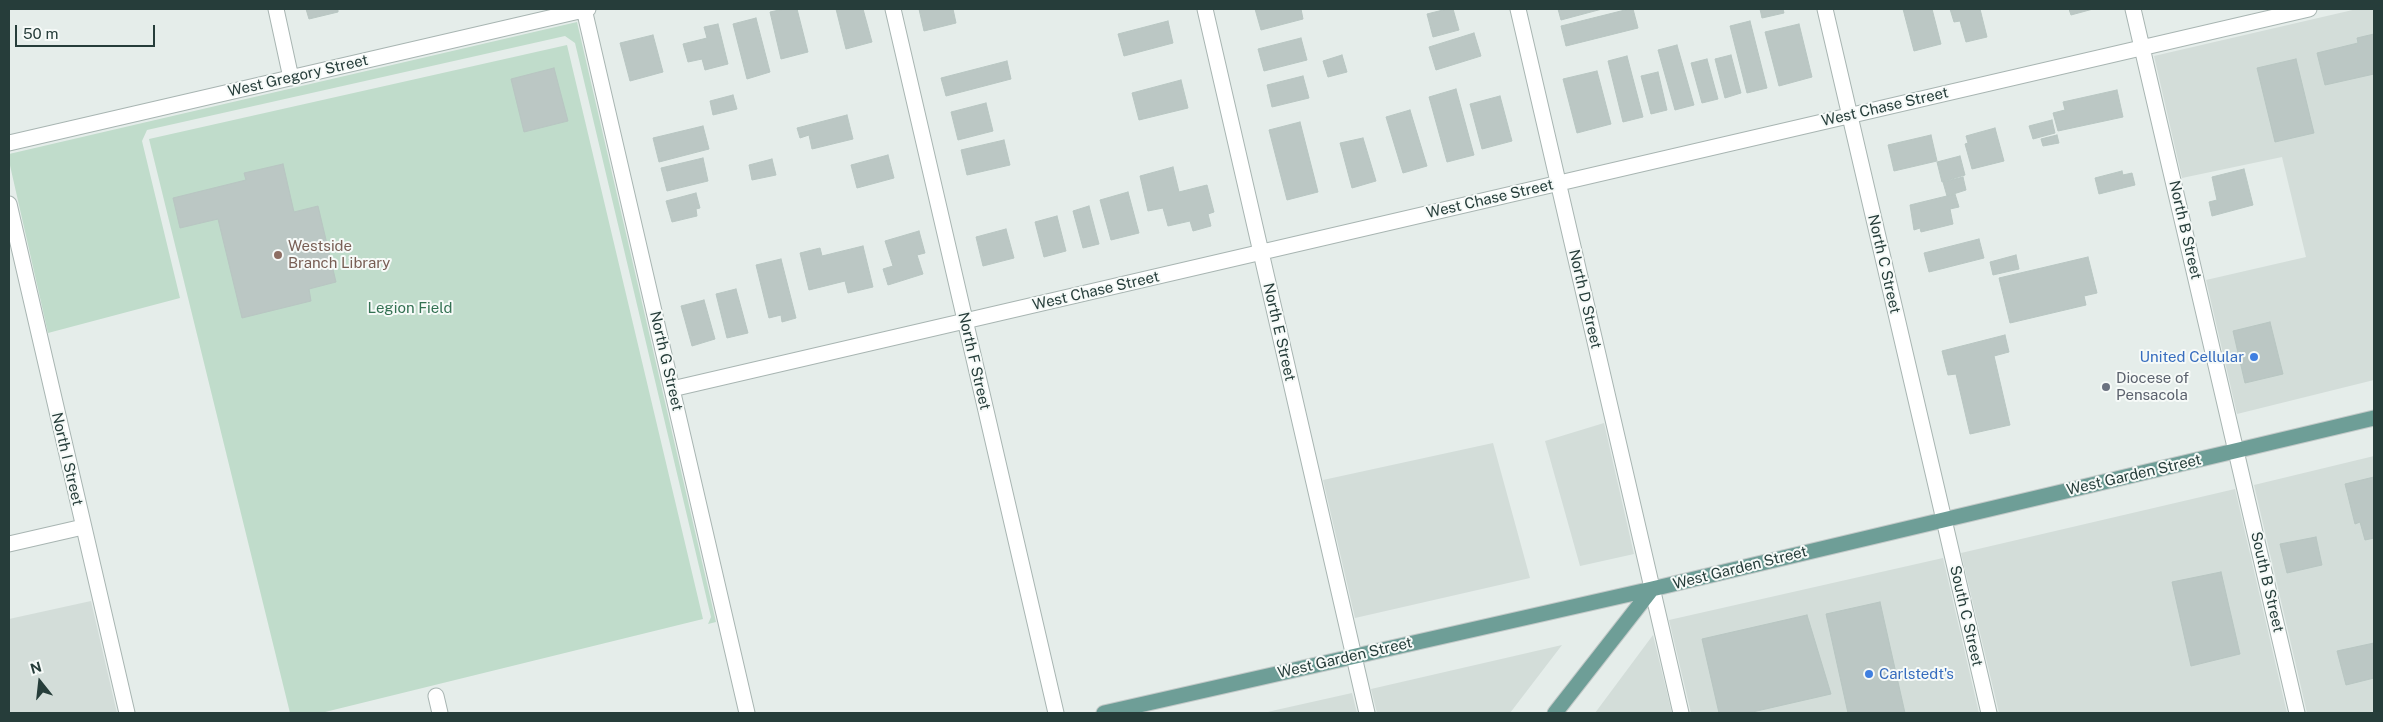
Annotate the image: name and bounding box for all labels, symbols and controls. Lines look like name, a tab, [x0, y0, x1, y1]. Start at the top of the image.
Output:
scale bar	[18, 15, 158, 47]
text: 50 m	[23, 25, 58, 42]
street label: West Gregory Street	[226, 51, 370, 101]
street label: West Chase Street	[1820, 84, 1950, 130]
street label: West Chase Street	[1425, 176, 1555, 222]
street label: North B Street	[2165, 179, 2205, 281]
street label: North C Street	[1864, 213, 1904, 315]
place label: Westside Branch Library	[288, 237, 390, 272]
street label: North D Street	[1565, 248, 1605, 350]
marker: Westside Branch Library	[272, 249, 284, 261]
street label: West Chase Street	[1031, 268, 1161, 314]
street label: North E Street	[1259, 281, 1299, 383]
park label: Legion Field	[368, 299, 452, 317]
street label: North G Street	[646, 309, 686, 413]
street label: North F Street	[954, 310, 994, 412]
place label: United Cellular	[2140, 348, 2244, 366]
marker: United Cellular	[2248, 351, 2260, 363]
place label: Diocese of Pensacola	[2116, 369, 2189, 404]
marker: Diocese of Pensacola	[2100, 381, 2112, 393]
street label: North I Street	[48, 411, 86, 507]
street label: West Garden Street	[2065, 451, 2203, 499]
street label: South B Street	[2247, 530, 2287, 634]
street label: West Garden Street	[1671, 543, 1809, 593]
street label: South C Street	[1946, 564, 1986, 668]
street label: West Garden Street	[1276, 634, 1414, 682]
north arrow	[15, 657, 65, 707]
text: N	[28, 658, 43, 677]
place label: Carlstedt's	[1879, 665, 1954, 683]
marker: Carlstedt's	[1863, 668, 1875, 680]

